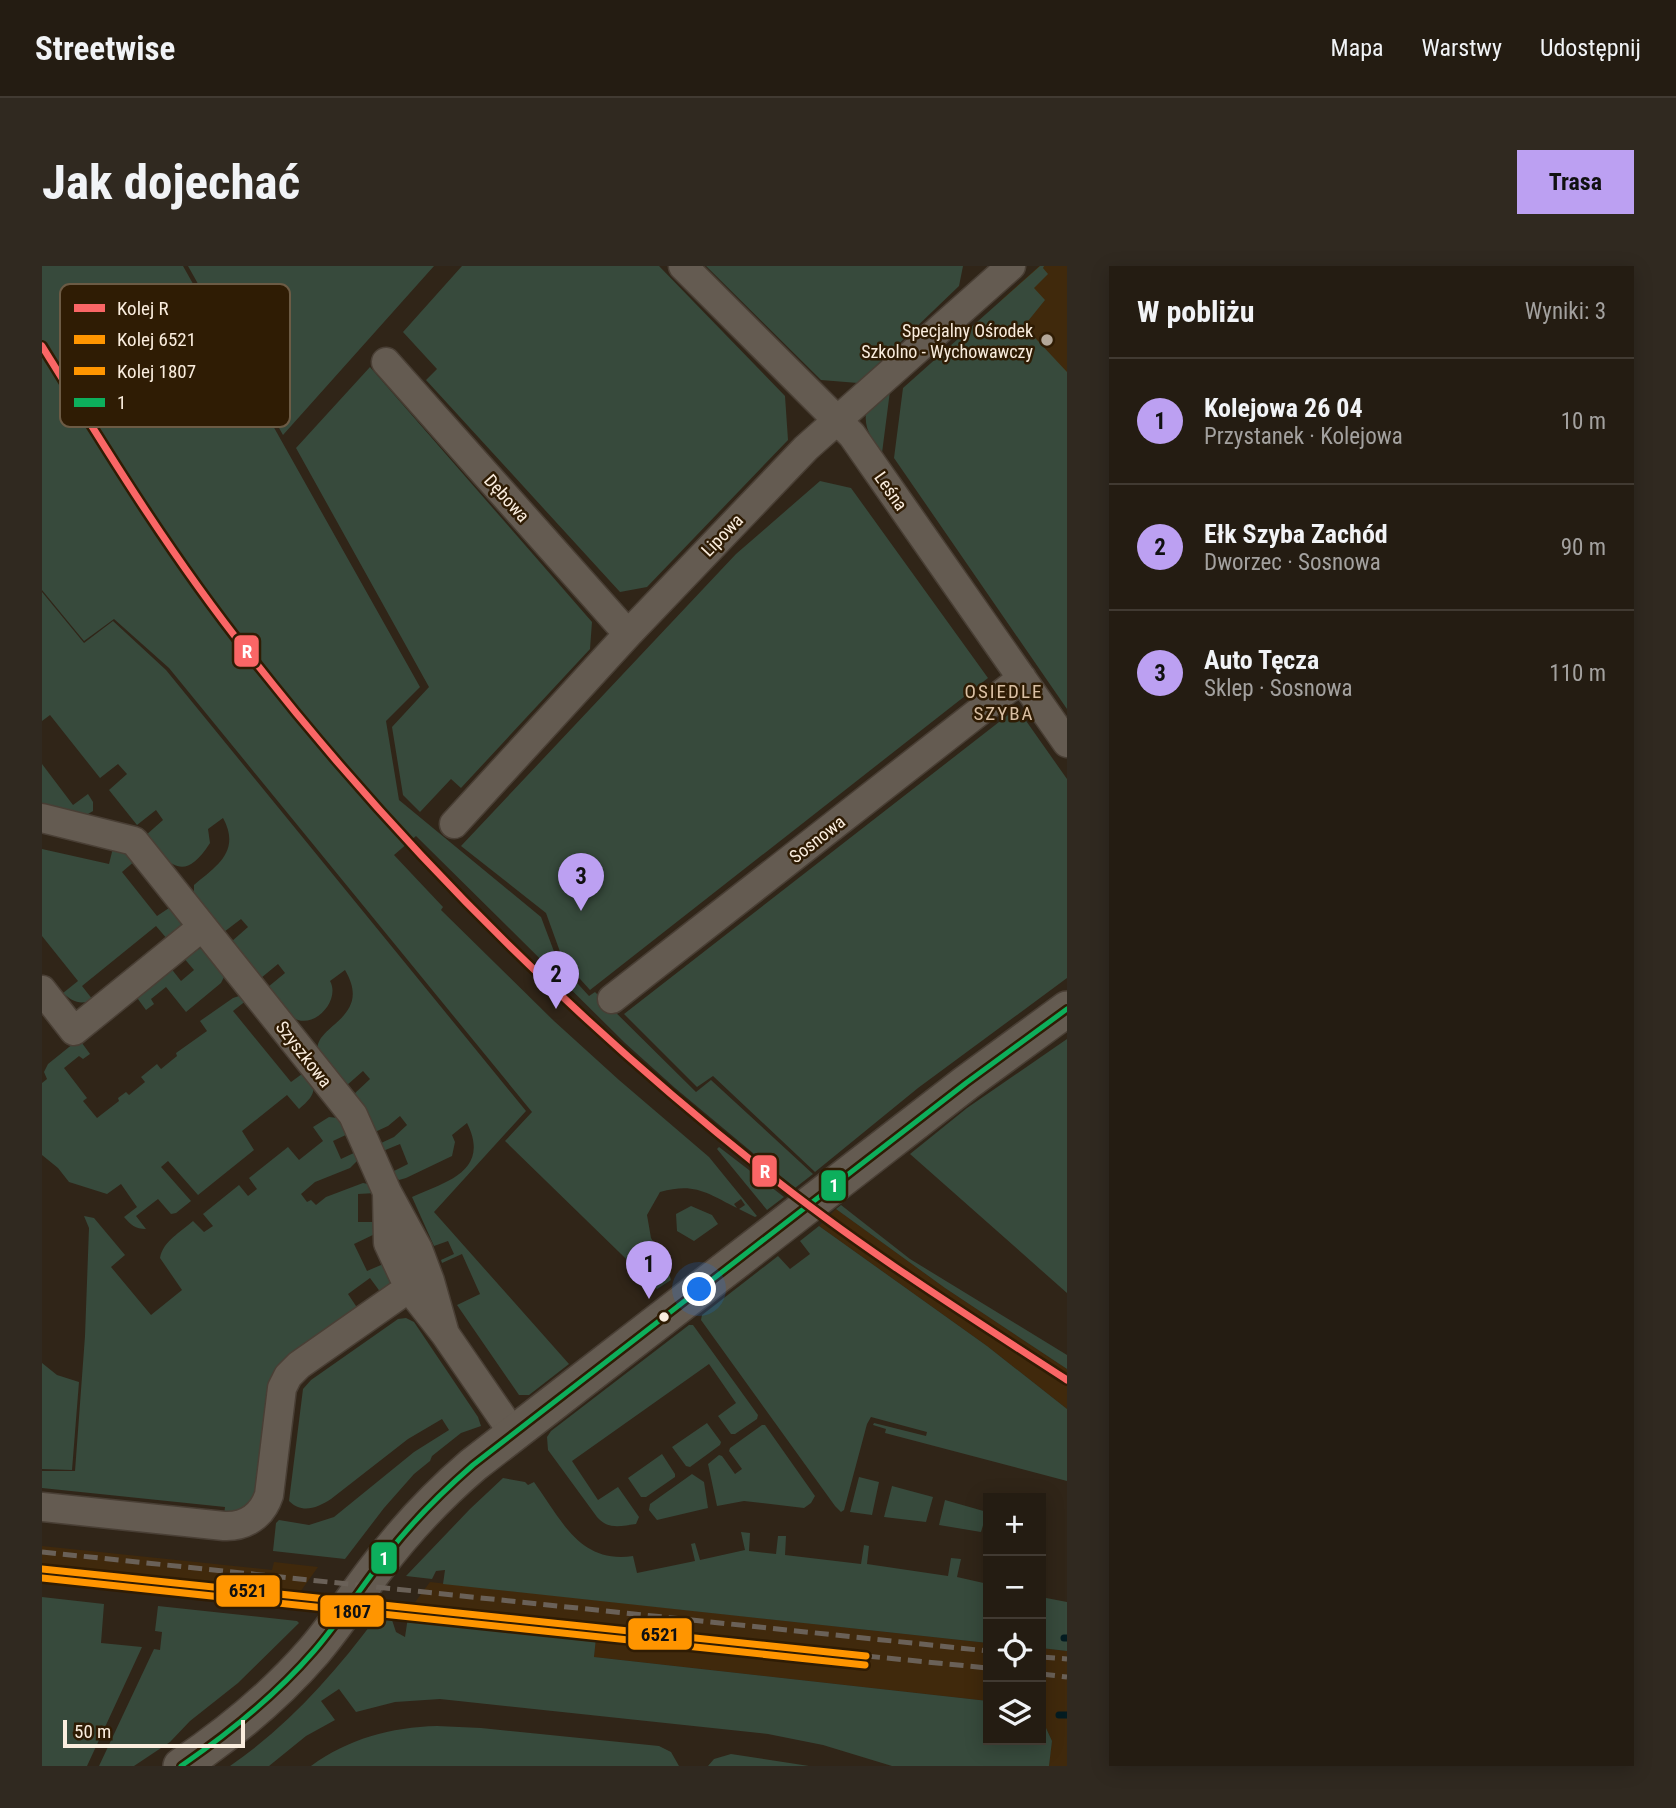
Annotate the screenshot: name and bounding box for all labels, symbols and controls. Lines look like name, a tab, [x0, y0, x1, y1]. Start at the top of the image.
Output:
text: Streetwise	[35, 29, 175, 68]
text: Mapa	[1331, 34, 1384, 62]
text: Warstwy	[1422, 34, 1502, 62]
text: Udostępnij	[1540, 34, 1641, 62]
button: Trasa	[1517, 150, 1634, 214]
text: Jak dojechać	[42, 154, 300, 211]
legend	[60, 284, 290, 427]
text: W pobliżu	[1137, 294, 1254, 329]
text: Kolej R	[117, 297, 169, 320]
text: Wyniki: 3	[1525, 298, 1606, 325]
place label: Specjalny Ośrodek Szkolno - Wychowawczy	[861, 320, 1033, 362]
text: Kolej 6521	[117, 328, 196, 351]
marker: Specjalny Ośrodek Szkolno - Wychowawczy	[1039, 332, 1055, 348]
text: Kolej 1807	[117, 360, 196, 383]
text: 1	[117, 391, 126, 414]
text: Kolejowa 26 04	[1204, 393, 1363, 423]
text: 1	[1154, 408, 1166, 435]
text: 10 m	[1561, 408, 1606, 435]
text: Przystanek · Kolejowa	[1204, 423, 1403, 450]
street label: Leśna	[870, 468, 912, 514]
street label: Dębowa	[480, 470, 534, 526]
street label: Lipowa	[697, 509, 747, 561]
text: Ełk Szyba Zachód	[1204, 519, 1388, 549]
text: 2	[1154, 534, 1166, 561]
text: 90 m	[1561, 534, 1606, 561]
text: Dworzec · Sosnowa	[1204, 549, 1381, 576]
line badge: R	[233, 634, 260, 668]
text: R	[242, 640, 253, 663]
text: Auto Tęcza	[1204, 645, 1319, 675]
text: 3	[1154, 660, 1166, 687]
text: 110 m	[1549, 660, 1606, 687]
text: Sklep · Sosnowa	[1204, 675, 1352, 702]
district label: OSIEDLE SZYBA	[965, 680, 1043, 725]
street label: Sosnowa	[785, 811, 849, 867]
pin: 3	[558, 853, 604, 911]
pin: 2	[533, 951, 579, 1009]
street label: Szyszkowa	[272, 1017, 336, 1091]
line badge: R	[751, 1154, 778, 1188]
text: R	[760, 1160, 771, 1183]
line badge: 1	[820, 1169, 847, 1202]
text: 1	[829, 1174, 839, 1197]
pin: 1	[626, 1241, 672, 1299]
your location	[682, 1272, 716, 1306]
unlabelled marker	[657, 1310, 671, 1324]
map controls	[983, 1493, 1046, 1745]
button: +	[983, 1493, 1046, 1556]
line badge: 1	[370, 1541, 398, 1575]
text: 1	[379, 1547, 389, 1570]
button: −	[983, 1556, 1046, 1619]
line badge: 6521	[215, 1574, 281, 1608]
text: 6521	[229, 1579, 267, 1602]
line badge: 1807	[319, 1594, 385, 1628]
text: 1807	[333, 1600, 371, 1623]
line badge: 6521	[627, 1617, 693, 1651]
button: locate	[983, 1619, 1046, 1682]
text: 6521	[641, 1623, 679, 1646]
button: layers	[983, 1682, 1046, 1745]
scale bar	[63, 1717, 245, 1749]
text: 50 m	[74, 1720, 111, 1743]

